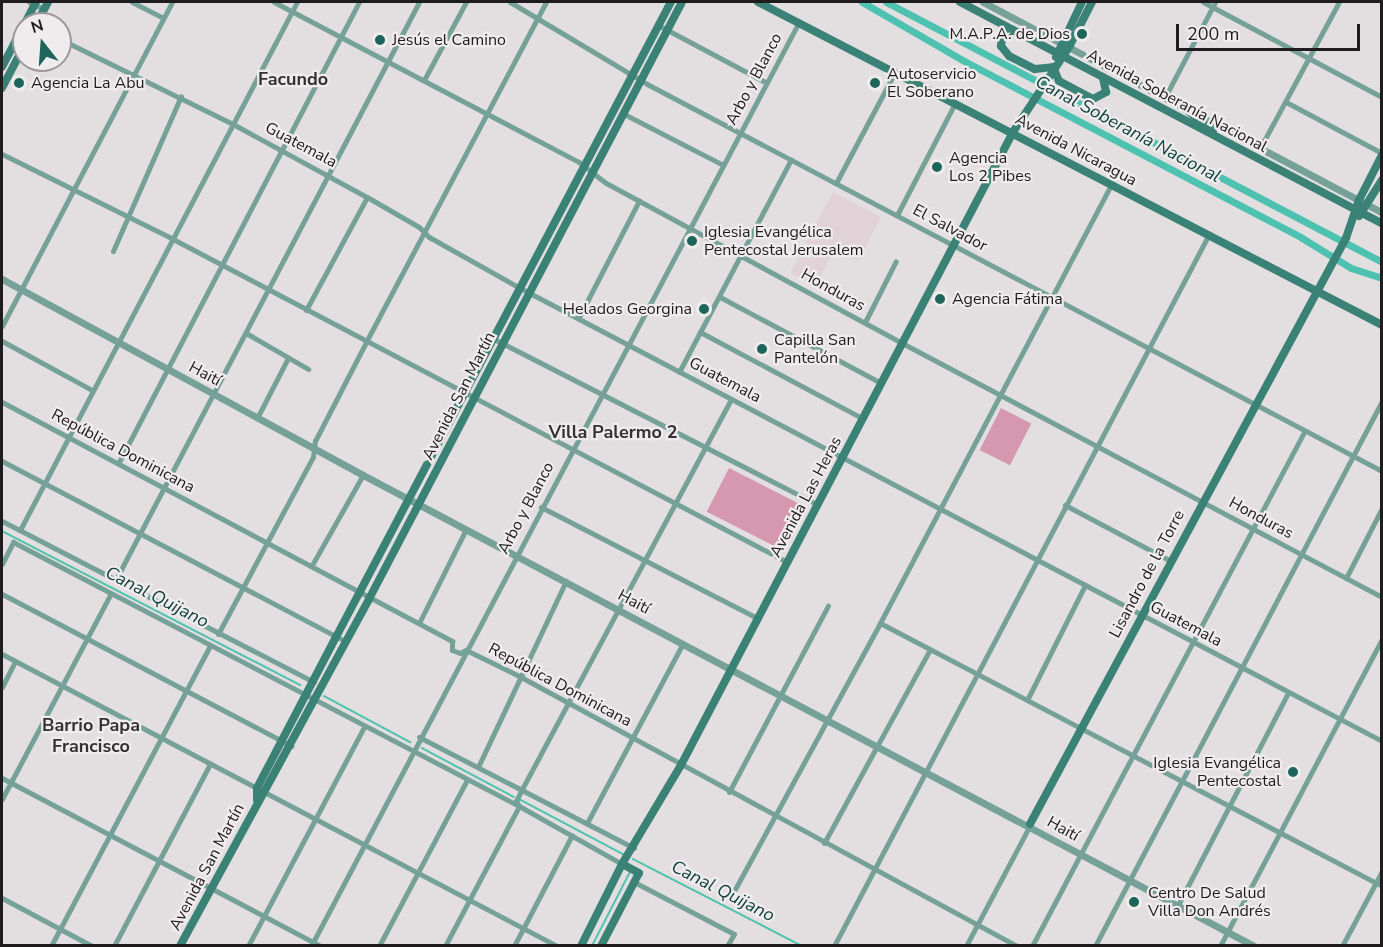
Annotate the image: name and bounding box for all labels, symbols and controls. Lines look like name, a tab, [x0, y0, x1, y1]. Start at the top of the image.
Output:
north arrow	[12, 12, 72, 72]
scale bar	[1179, 12, 1364, 50]
text: N	[28, 14, 46, 39]
text: 200 m	[1187, 22, 1239, 46]
place label: M.A.P.A. de Dios	[950, 24, 1070, 44]
marker: M.A.P.A. de Dios	[1075, 27, 1089, 41]
place label: Jesús el Camino	[392, 30, 506, 50]
street label: Arbo y Blanco	[722, 30, 786, 128]
marker: Jesús el Camino	[373, 33, 387, 47]
street label: Avenida Soberanía Nacional	[1084, 45, 1270, 157]
place label: Autoservicio El Soberano	[887, 64, 976, 102]
district label: Facundo	[258, 68, 328, 90]
water label: Canal Soberanía Nacional	[1031, 71, 1225, 187]
place label: Agencia La Abu	[31, 73, 145, 93]
marker: Agencia La Abu	[12, 76, 26, 90]
marker: Autoservicio El Soberano	[868, 76, 882, 90]
street label: Avenida Nicaragua	[1012, 110, 1140, 190]
street label: Guatemala	[262, 118, 340, 172]
place label: Agencia Los 2 Pibes	[949, 148, 1031, 186]
marker: Agencia Los 2 Pibes	[930, 160, 944, 174]
street label: El Salvador	[909, 200, 991, 256]
place label: Iglesia Evangélica Pentecostal Jerusalem	[704, 222, 864, 260]
marker: Iglesia Evangélica Pentecostal Jerusalem	[685, 234, 699, 248]
street label: Honduras	[798, 265, 868, 315]
place label: Agencia Fátima	[952, 289, 1063, 309]
marker: Agencia Fátima	[933, 292, 947, 306]
place label: Helados Georgina	[563, 299, 692, 319]
marker: Helados Georgina	[697, 302, 711, 316]
street label: Avenida San Martín	[418, 329, 500, 463]
place label: Capilla San Pantelón	[774, 330, 855, 368]
marker: Capilla San Pantelón	[755, 342, 769, 356]
street label: Guatemala	[686, 353, 764, 407]
street label: Haití	[186, 358, 224, 390]
street label: República Dominicana	[48, 405, 198, 497]
district label: Villa Palermo 2	[548, 421, 678, 443]
street label: Avenida Las Heras	[766, 433, 846, 561]
street label: Arbo y Blanco	[494, 459, 558, 557]
street label: Honduras	[1225, 493, 1297, 543]
street label: Lisandro de la Torre	[1105, 507, 1189, 641]
water label: Canal Quijano	[102, 562, 212, 632]
street label: Haití	[615, 586, 653, 618]
street label: Guatemala	[1147, 597, 1225, 651]
street label: República Dominicana	[485, 639, 635, 731]
district label: Barrio Papa Francisco	[42, 715, 140, 758]
place label: Iglesia Evangélica Pentecostal	[1153, 753, 1281, 791]
marker: Iglesia Evangélica Pentecostal	[1286, 765, 1300, 779]
street label: Avenida San Martín	[165, 800, 249, 934]
street label: Haití	[1044, 812, 1082, 846]
water label: Canal Quijano	[668, 856, 778, 926]
place label: Centro De Salud Villa Don Andrés	[1148, 883, 1271, 921]
marker: Centro De Salud Villa Don Andrés	[1125, 893, 1143, 911]

